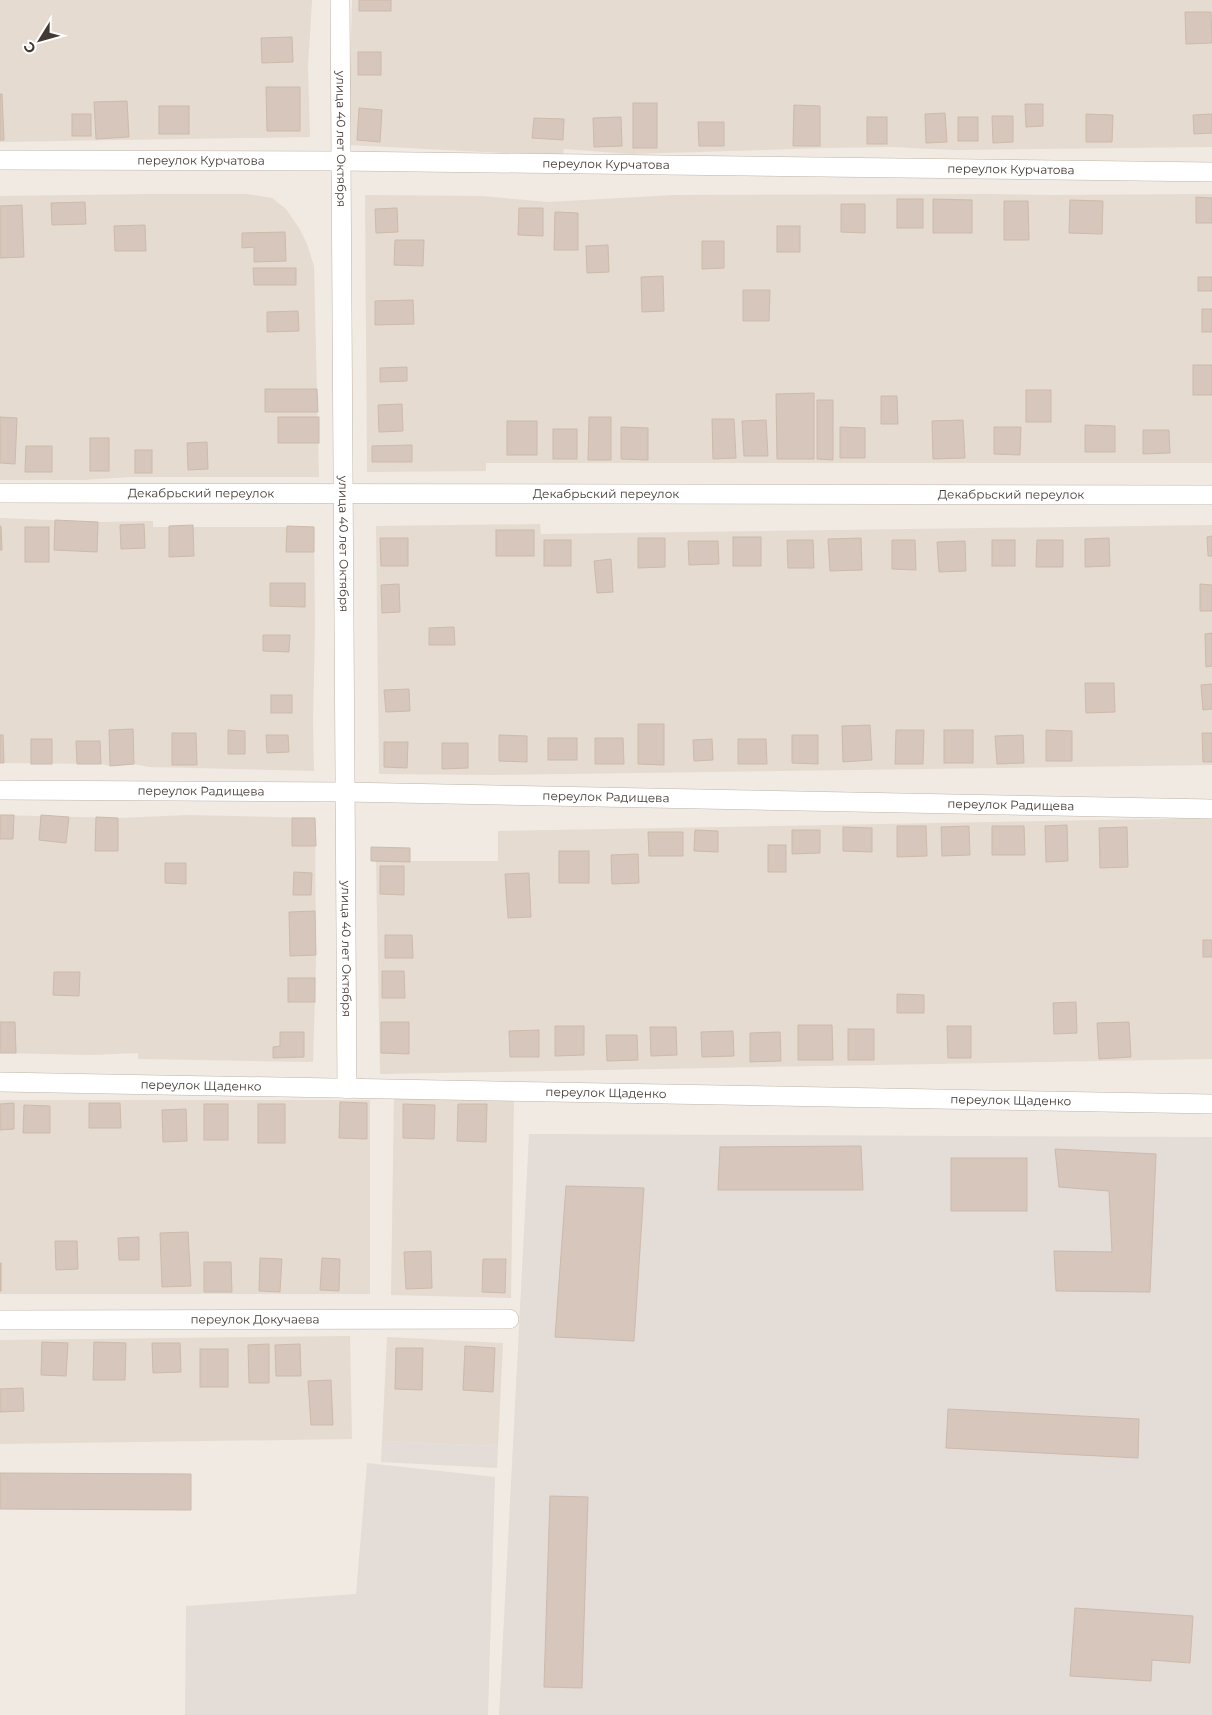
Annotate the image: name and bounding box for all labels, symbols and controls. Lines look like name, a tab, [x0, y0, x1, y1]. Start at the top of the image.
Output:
north arrow	[15, 15, 65, 65]
text: С	[19, 38, 40, 57]
street label: улица 40 лет Октября	[333, 70, 349, 207]
street label: переулок Курчатова	[137, 152, 265, 168]
street label: переулок Курчатова	[542, 156, 670, 172]
street label: переулок Курчатова	[947, 161, 1075, 177]
street label: улица 40 лет Октября	[336, 475, 352, 612]
street label: Декабрьский переулок	[128, 485, 274, 500]
street label: Декабрьский переулок	[533, 486, 679, 501]
street label: Декабрьский переулок	[938, 487, 1084, 502]
street label: переулок Радищева	[137, 783, 265, 799]
street label: переулок Радищева	[542, 788, 670, 805]
street label: переулок Радищева	[947, 796, 1075, 813]
street label: улица 40 лет Октября	[339, 880, 355, 1017]
street label: переулок Щаденко	[140, 1077, 262, 1094]
street label: переулок Щаденко	[545, 1084, 667, 1101]
street label: переулок Щаденко	[950, 1091, 1072, 1108]
street label: переулок Докучаева	[190, 1311, 320, 1327]

